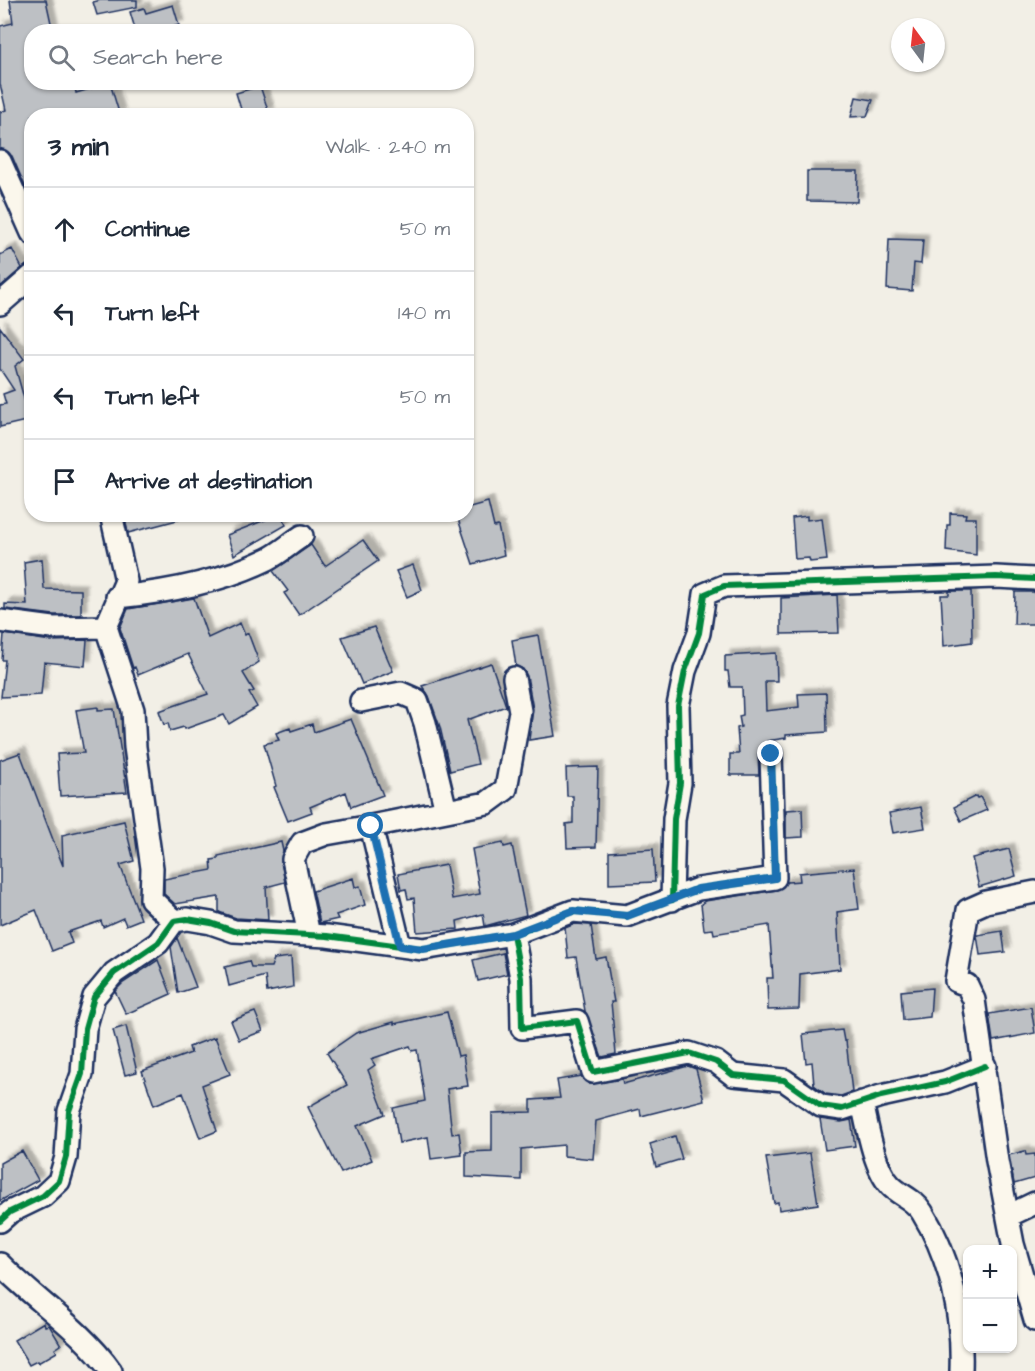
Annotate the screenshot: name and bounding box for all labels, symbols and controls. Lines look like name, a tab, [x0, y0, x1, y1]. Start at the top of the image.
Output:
north arrow	[891, 18, 945, 72]
search box	[24, 24, 474, 90]
icon: search	[45, 41, 78, 74]
text: Search here	[93, 42, 223, 73]
text: 3 min	[48, 129, 109, 165]
text: Walk · 240 m	[326, 133, 450, 161]
icon: ahead	[48, 213, 81, 246]
text: Continue	[105, 214, 190, 245]
text: 50 m	[400, 215, 450, 243]
icon: left	[48, 297, 81, 330]
text: Turn left	[105, 298, 199, 329]
text: 140 m	[398, 299, 450, 327]
icon: left	[48, 381, 81, 414]
text: Turn left	[105, 382, 199, 413]
text: 50 m	[400, 383, 450, 411]
icon: arrive	[48, 465, 81, 498]
text: Arrive at destination	[105, 466, 312, 497]
route end	[757, 740, 783, 766]
route start	[357, 812, 383, 838]
map controls	[963, 1245, 1017, 1353]
button: +	[963, 1245, 1017, 1299]
button: −	[963, 1299, 1017, 1353]

